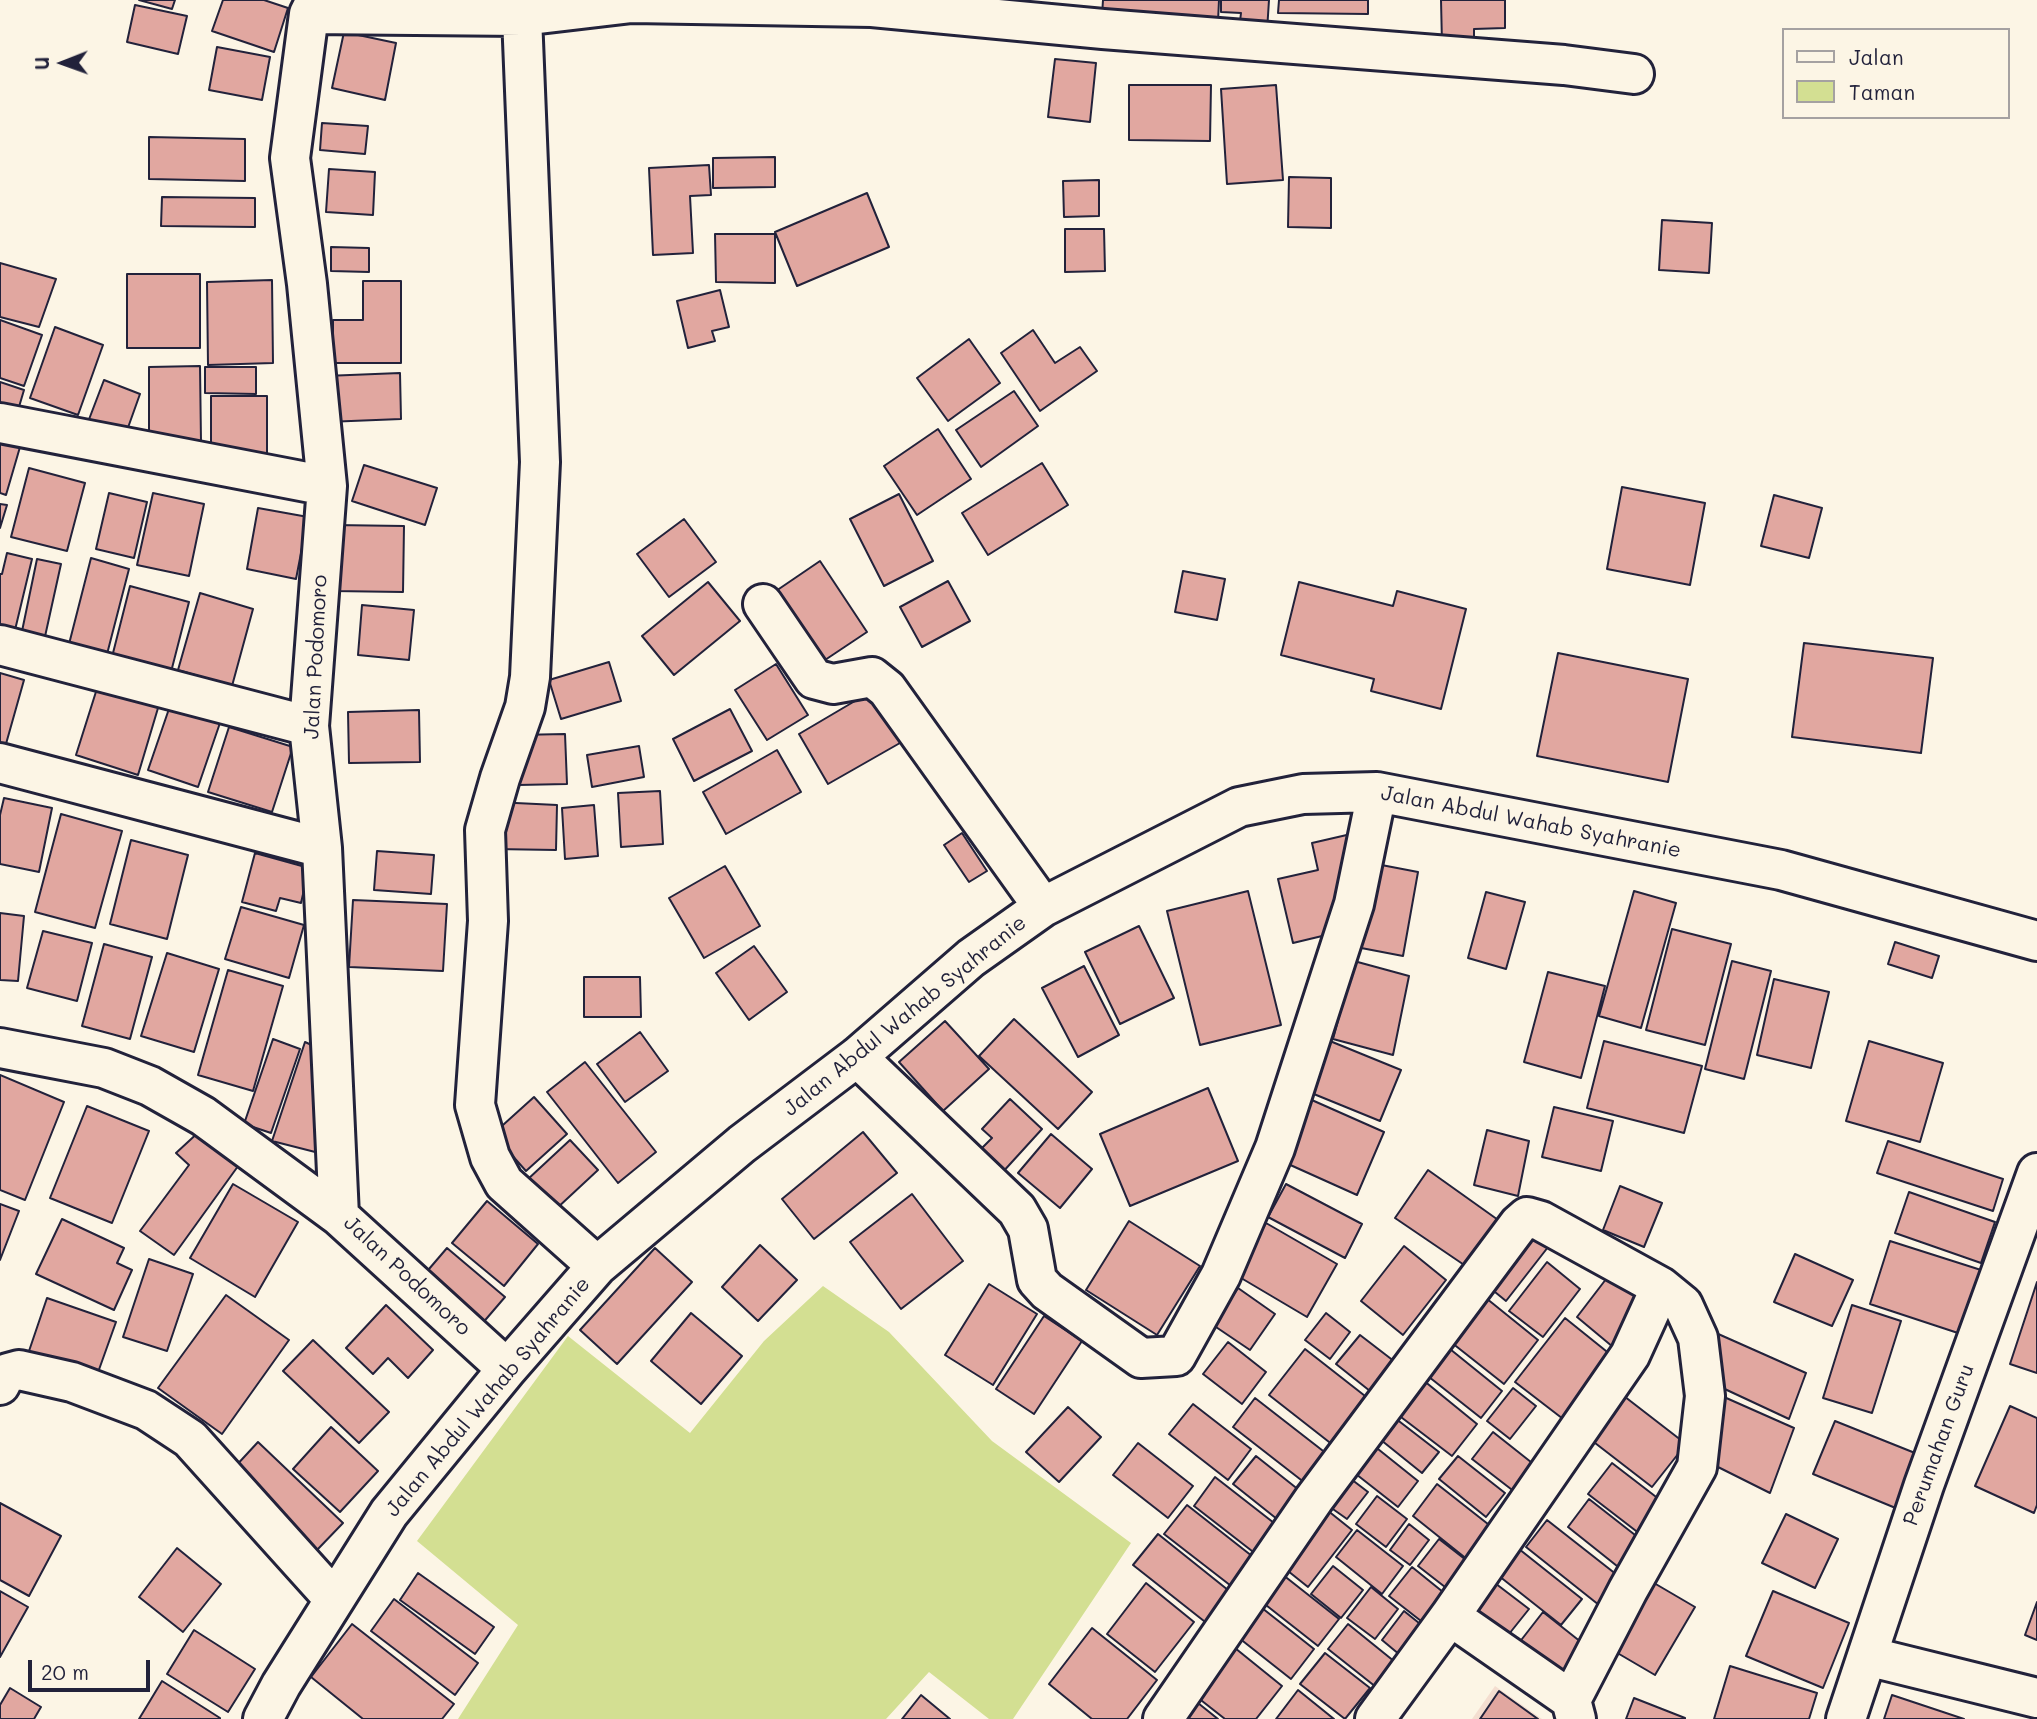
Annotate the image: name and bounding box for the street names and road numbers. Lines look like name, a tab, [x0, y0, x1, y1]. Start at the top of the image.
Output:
street label: Jalan Podomoro	[299, 574, 333, 740]
street label: Jalan Abdul Wahab Syahranie	[1379, 781, 1683, 863]
street label: Jalan Abdul Wahab Syahranie	[779, 910, 1031, 1122]
street label: Jalan Podomoro	[338, 1211, 476, 1341]
street label: Jalan Abdul Wahab Syahranie	[380, 1272, 596, 1522]
street label: Perumahan Guru	[1898, 1361, 1980, 1529]

